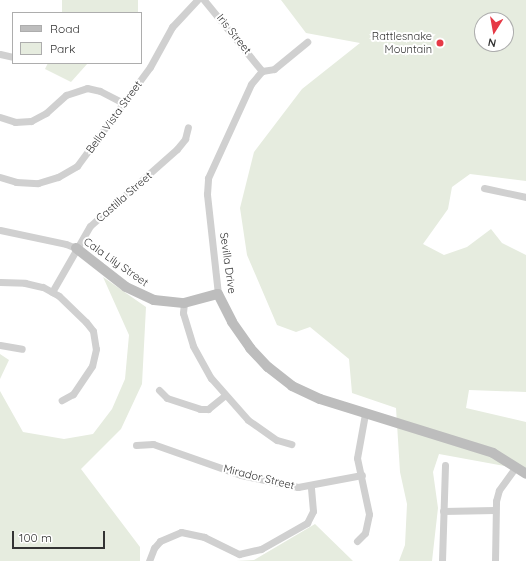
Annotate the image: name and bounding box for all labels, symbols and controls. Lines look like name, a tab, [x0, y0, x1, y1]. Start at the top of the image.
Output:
street label: Iris Street	[214, 11, 254, 57]
legend	[12, 12, 142, 64]
north arrow	[474, 12, 514, 52]
text: Road	[50, 21, 80, 36]
place label: Rattlesnake Mountain	[372, 30, 432, 56]
text: N	[487, 35, 497, 50]
marker: Rattlesnake Mountain	[435, 38, 445, 48]
text: Park	[50, 41, 75, 56]
street label: Bella Vista Street	[83, 78, 145, 156]
street label: Castilla Street	[93, 169, 155, 225]
street label: Sevilla Drive	[217, 232, 239, 294]
street label: Cala Lily Street	[81, 235, 151, 289]
street label: Mirador Street	[222, 462, 296, 492]
scale bar	[14, 523, 107, 549]
text: 100 m	[19, 530, 52, 545]

